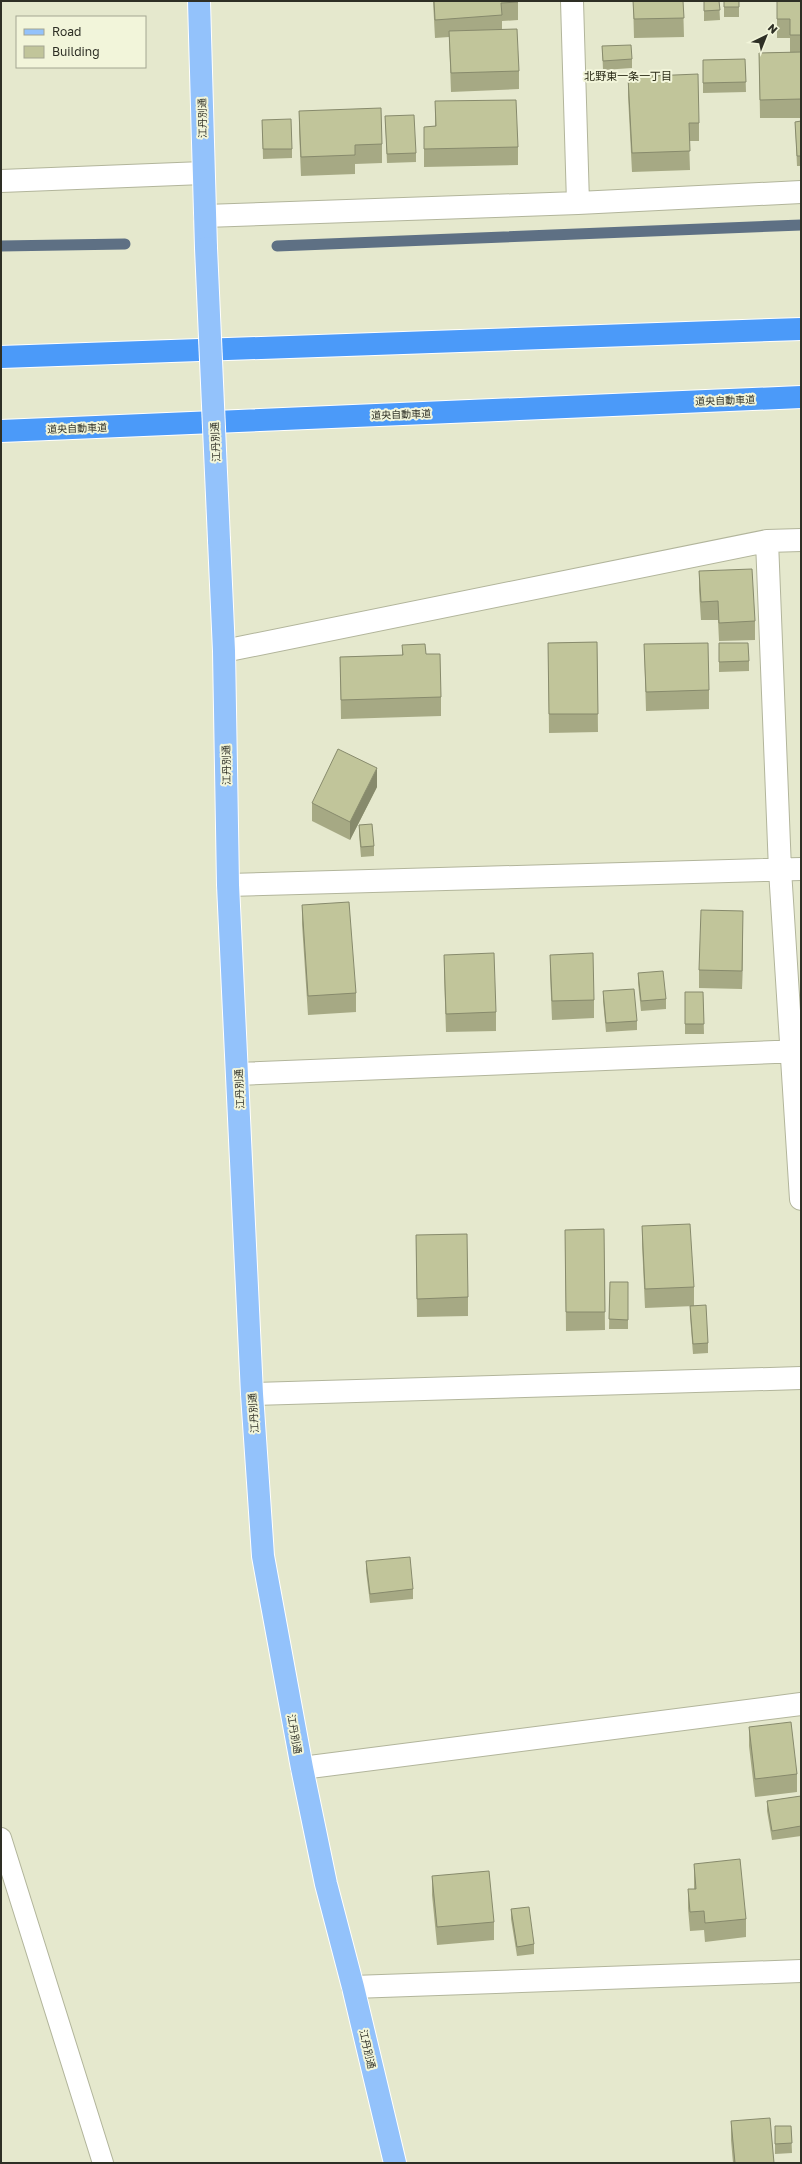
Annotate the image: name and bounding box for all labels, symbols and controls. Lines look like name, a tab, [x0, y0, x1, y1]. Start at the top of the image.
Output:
legend	[16, 16, 146, 68]
north arrow	[746, 16, 786, 56]
text: N	[766, 21, 781, 36]
text: Road	[52, 24, 81, 39]
text: Building	[52, 44, 100, 59]
district label: 北野東一条一丁目	[584, 69, 672, 82]
street label: 江丹別通	[196, 98, 208, 138]
street label: 道央自動車道	[695, 393, 755, 407]
street label: 道央自動車道	[371, 407, 431, 421]
street label: 道央自動車道	[47, 421, 107, 435]
street label: 江丹別通	[208, 422, 222, 462]
street label: 江丹別通	[220, 745, 232, 785]
street label: 江丹別通	[232, 1069, 246, 1109]
street label: 江丹別通	[246, 1393, 260, 1433]
street label: 江丹別通	[286, 1713, 304, 1755]
street label: 江丹別通	[358, 2028, 378, 2070]

